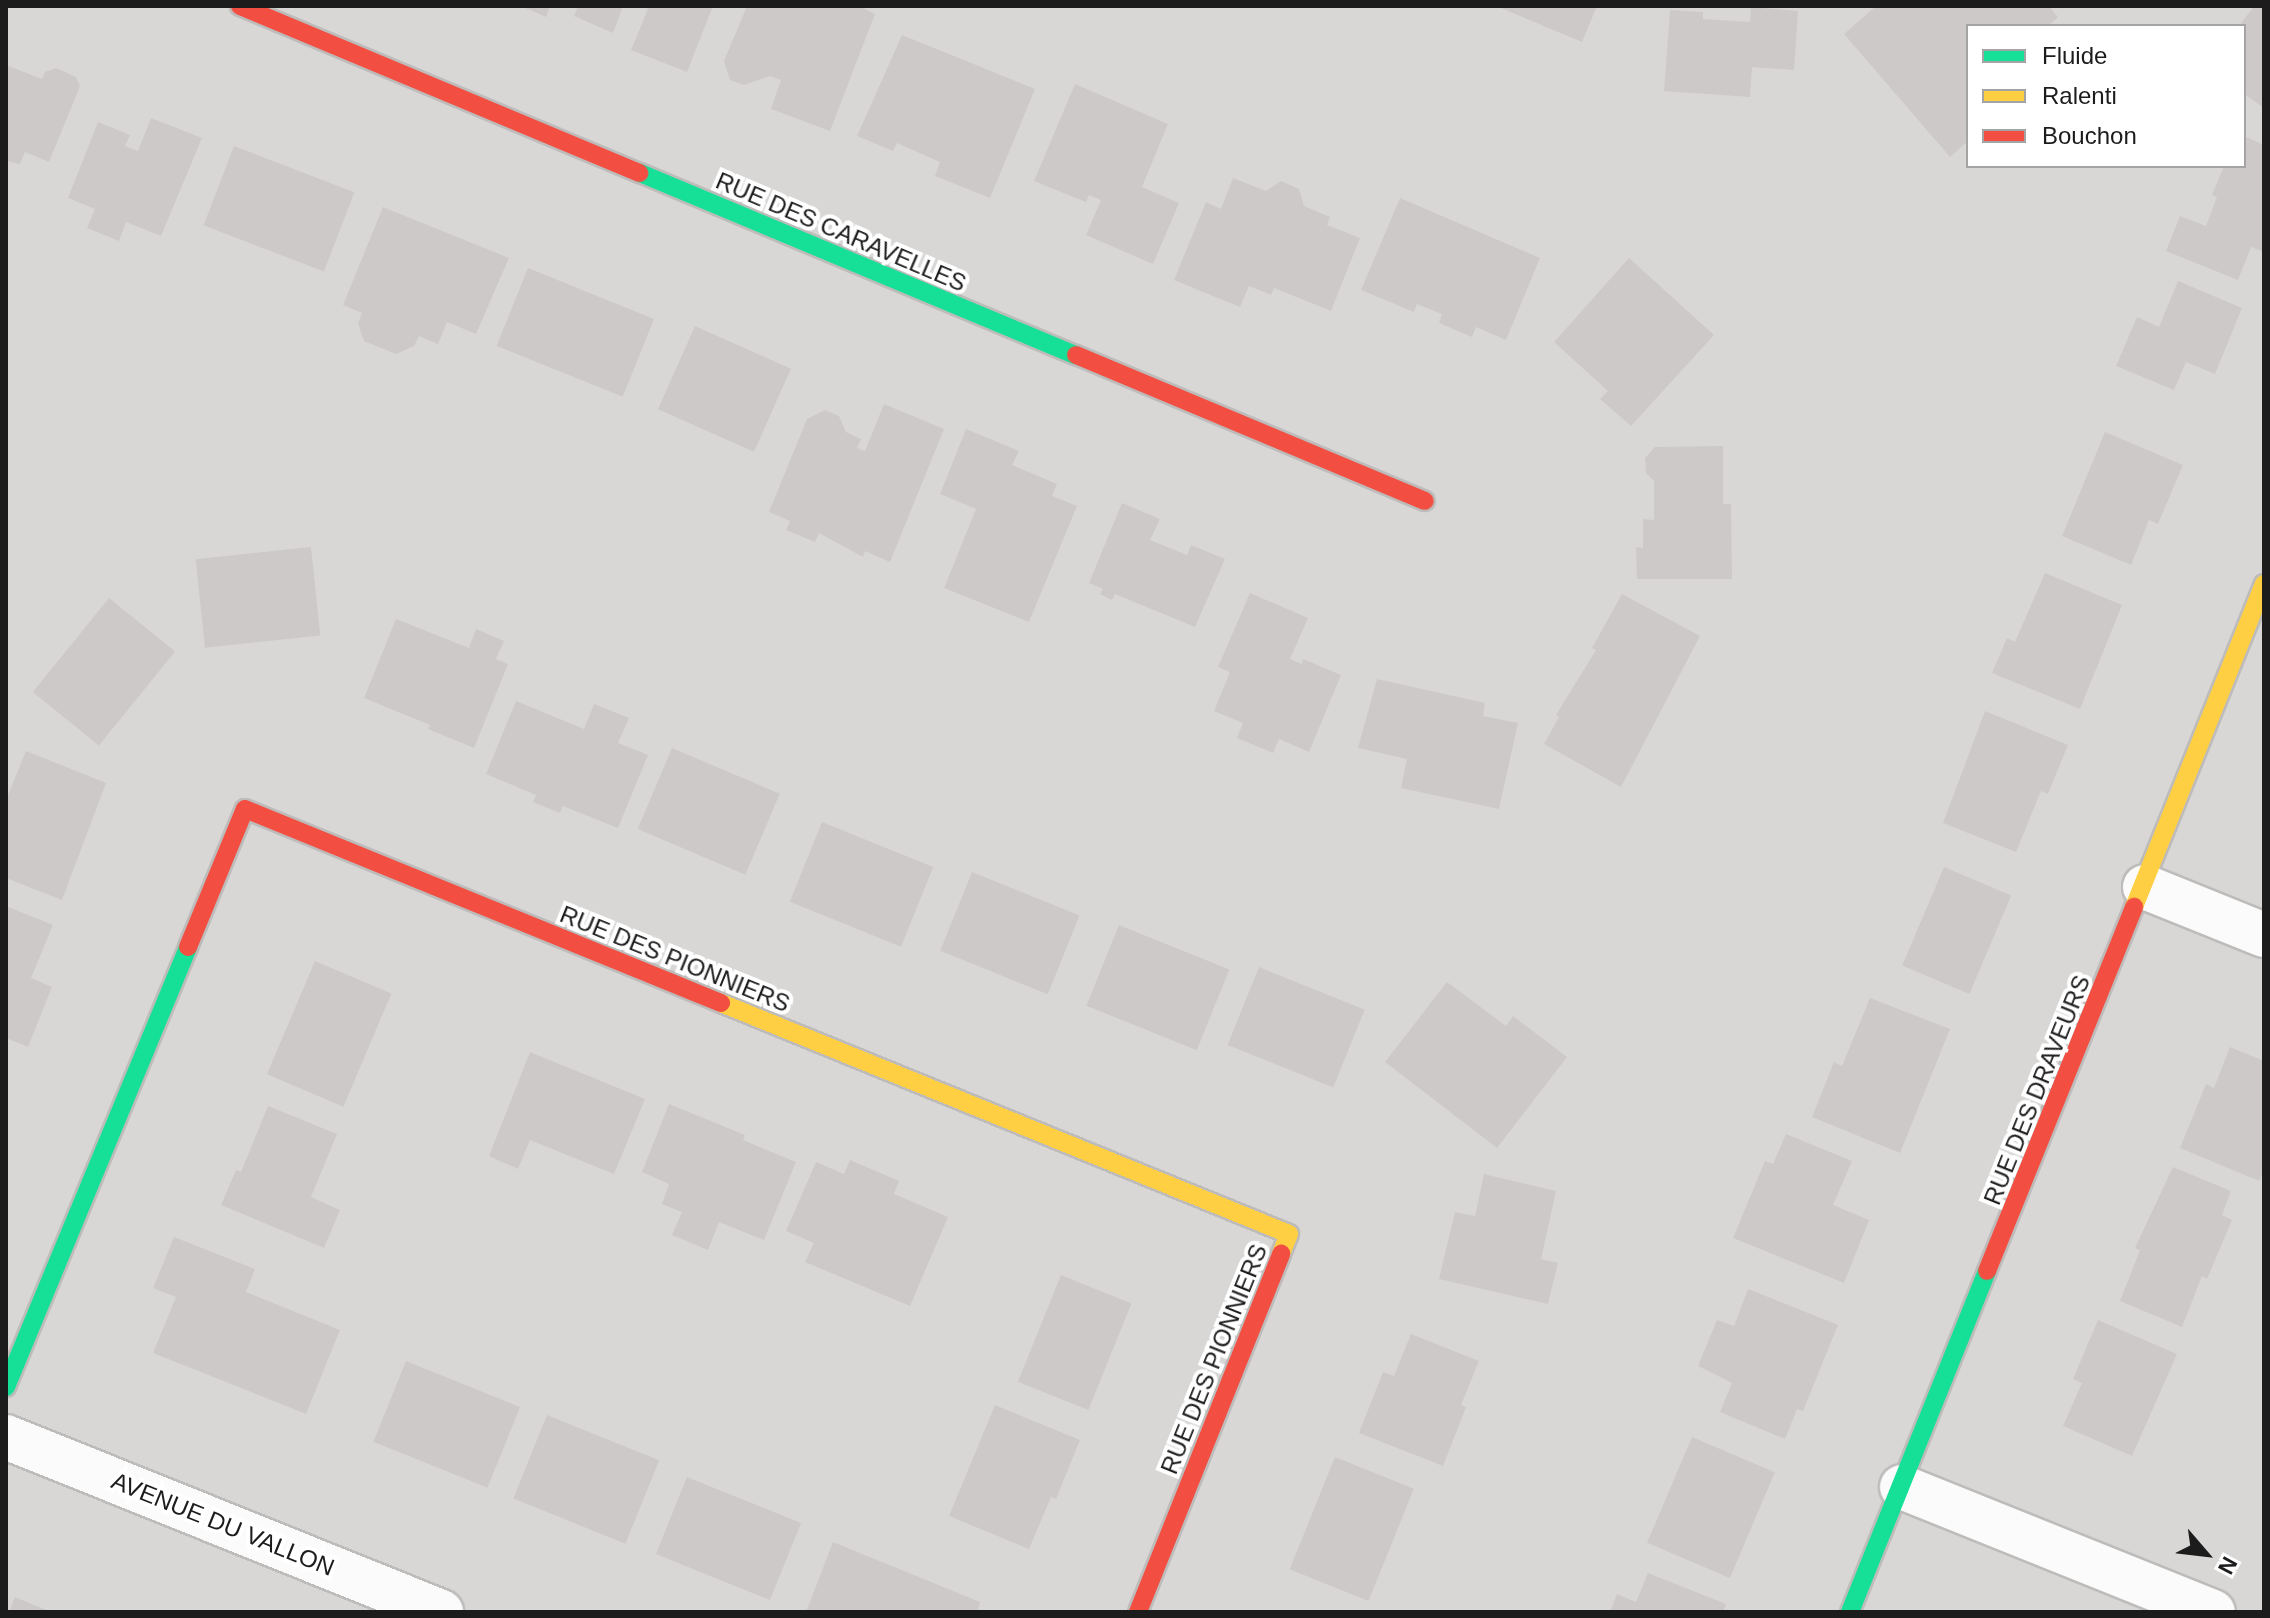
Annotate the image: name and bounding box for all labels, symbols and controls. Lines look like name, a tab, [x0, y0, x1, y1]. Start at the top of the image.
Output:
legend	[1966, 24, 2246, 168]
text: Fluide	[2042, 42, 2107, 69]
text: Ralenti	[2042, 82, 2117, 109]
text: Bouchon	[2042, 122, 2137, 149]
street label: RUE DES CARAVELLES	[712, 166, 970, 298]
street label: RUE DES PIONNIERS	[556, 900, 794, 1018]
street label: RUE DES DRAVEURS	[1978, 971, 2096, 1209]
street label: RUE DES PIONNIERS	[1155, 1240, 1273, 1478]
street label: AVENUE DU VALLON	[107, 1466, 339, 1582]
north arrow	[2166, 1514, 2246, 1594]
text: N	[2213, 1553, 2242, 1578]

